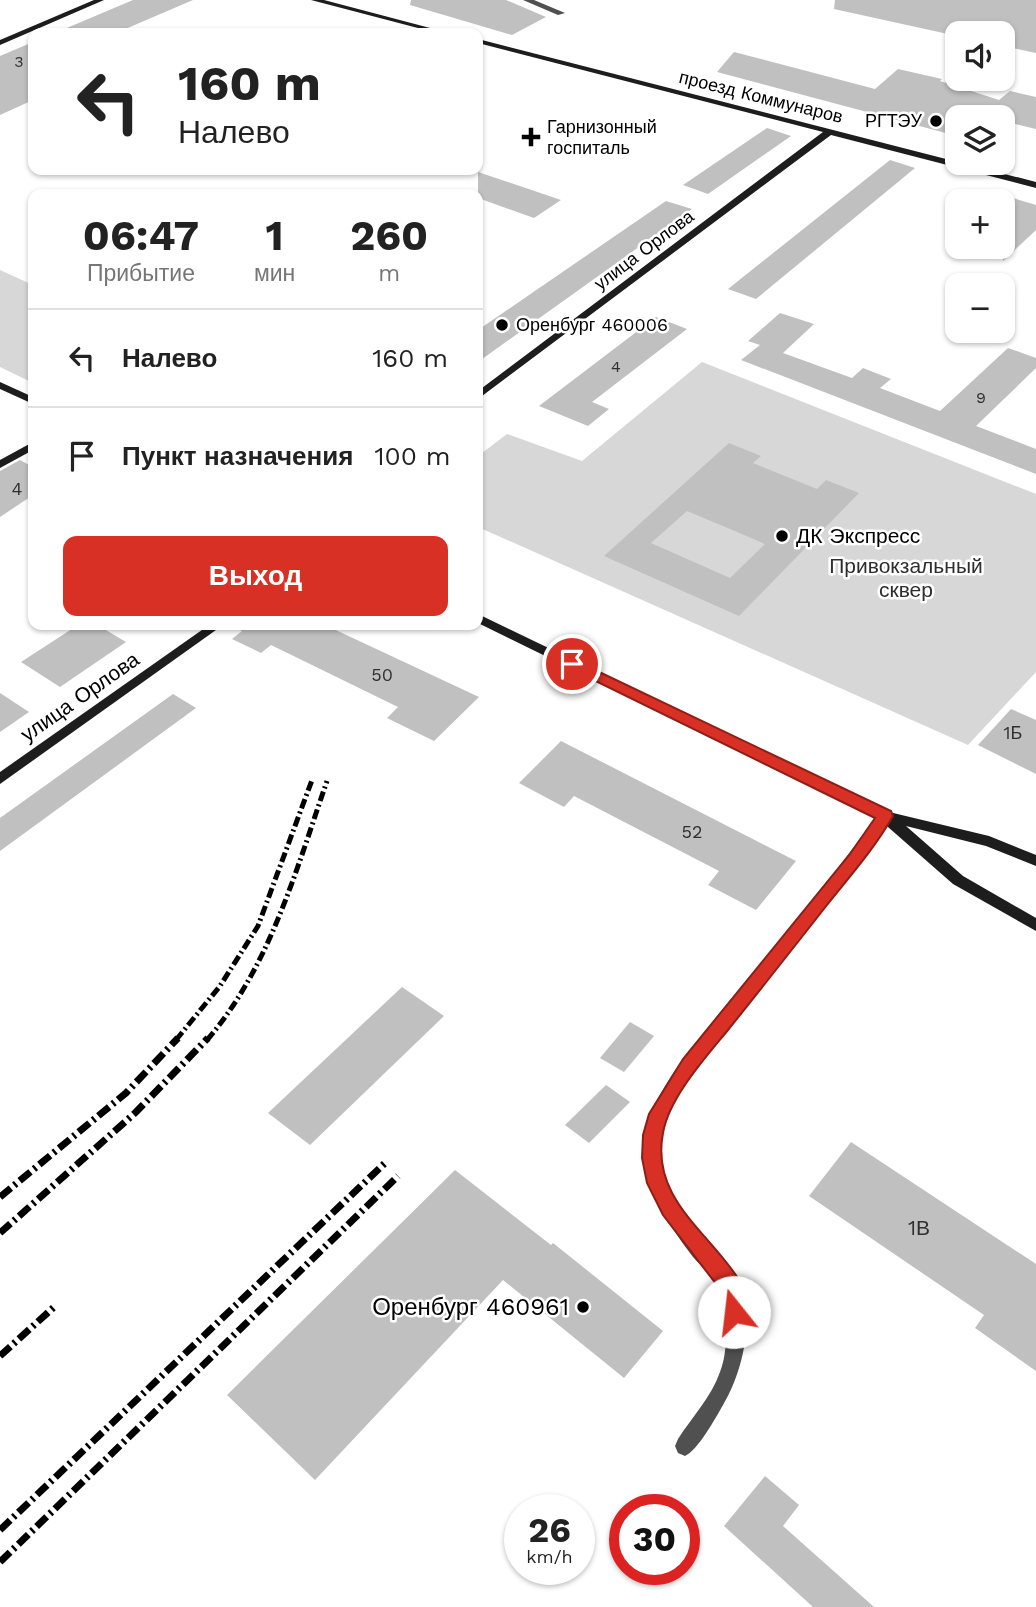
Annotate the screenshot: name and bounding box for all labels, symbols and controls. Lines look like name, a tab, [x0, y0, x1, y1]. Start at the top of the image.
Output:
map controls	[945, 21, 1015, 343]
button: sound	[945, 21, 1015, 91]
house number: 3	[14, 52, 24, 71]
text: 160 m	[178, 54, 321, 112]
icon: left	[63, 56, 154, 147]
street label: проезд Коммунаров	[677, 66, 845, 127]
button: layers	[945, 105, 1015, 175]
place label: РГТЭУ	[865, 110, 923, 131]
text: Налево	[178, 113, 290, 151]
marker: РГТЭУ	[928, 113, 944, 129]
place label: Гарнизонный госпиталь	[547, 116, 657, 158]
marker: Гарнизонный госпиталь	[521, 127, 541, 147]
button: +	[945, 189, 1015, 259]
street label: улица Орлова	[590, 205, 698, 294]
text: 06:47	[83, 211, 199, 260]
text: 1	[266, 211, 284, 260]
text: 260	[350, 211, 428, 260]
text: Прибытие	[87, 260, 195, 287]
text: мин	[254, 260, 295, 287]
text: m	[378, 260, 400, 287]
button: −	[945, 273, 1015, 343]
place label: Оренбург 460006	[516, 314, 668, 335]
marker: Оренбург 460006	[494, 317, 510, 333]
icon: left	[63, 339, 101, 377]
text: Налево	[122, 343, 217, 373]
text: 160 m	[372, 343, 448, 373]
house number: 4	[611, 357, 621, 376]
house number: 9	[976, 388, 986, 407]
icon: arrive	[63, 437, 101, 475]
text: Пункт назначения	[122, 441, 353, 471]
text: 100 m	[374, 441, 451, 471]
house number: 4	[12, 478, 23, 499]
place label: ДК Экспресс	[796, 523, 920, 548]
marker: ДК Экспресс	[774, 528, 790, 544]
button: Выход	[63, 536, 448, 616]
park label: Привокзальный сквер	[829, 553, 983, 602]
pin	[542, 634, 602, 694]
icon: arrive	[553, 645, 591, 683]
street label: улица Орлова	[16, 646, 144, 747]
house number: 50	[371, 664, 393, 685]
house number: 1Б	[1004, 722, 1022, 743]
house number: 52	[682, 821, 702, 842]
house number: 1В	[908, 1215, 930, 1240]
position arrow	[697, 1275, 771, 1349]
place label: Оренбург 460961	[372, 1293, 569, 1321]
marker: Оренбург 460961	[575, 1299, 591, 1315]
speed limit sign: 30	[609, 1494, 700, 1585]
text: 26	[528, 1509, 571, 1551]
text: km/h	[526, 1546, 573, 1567]

